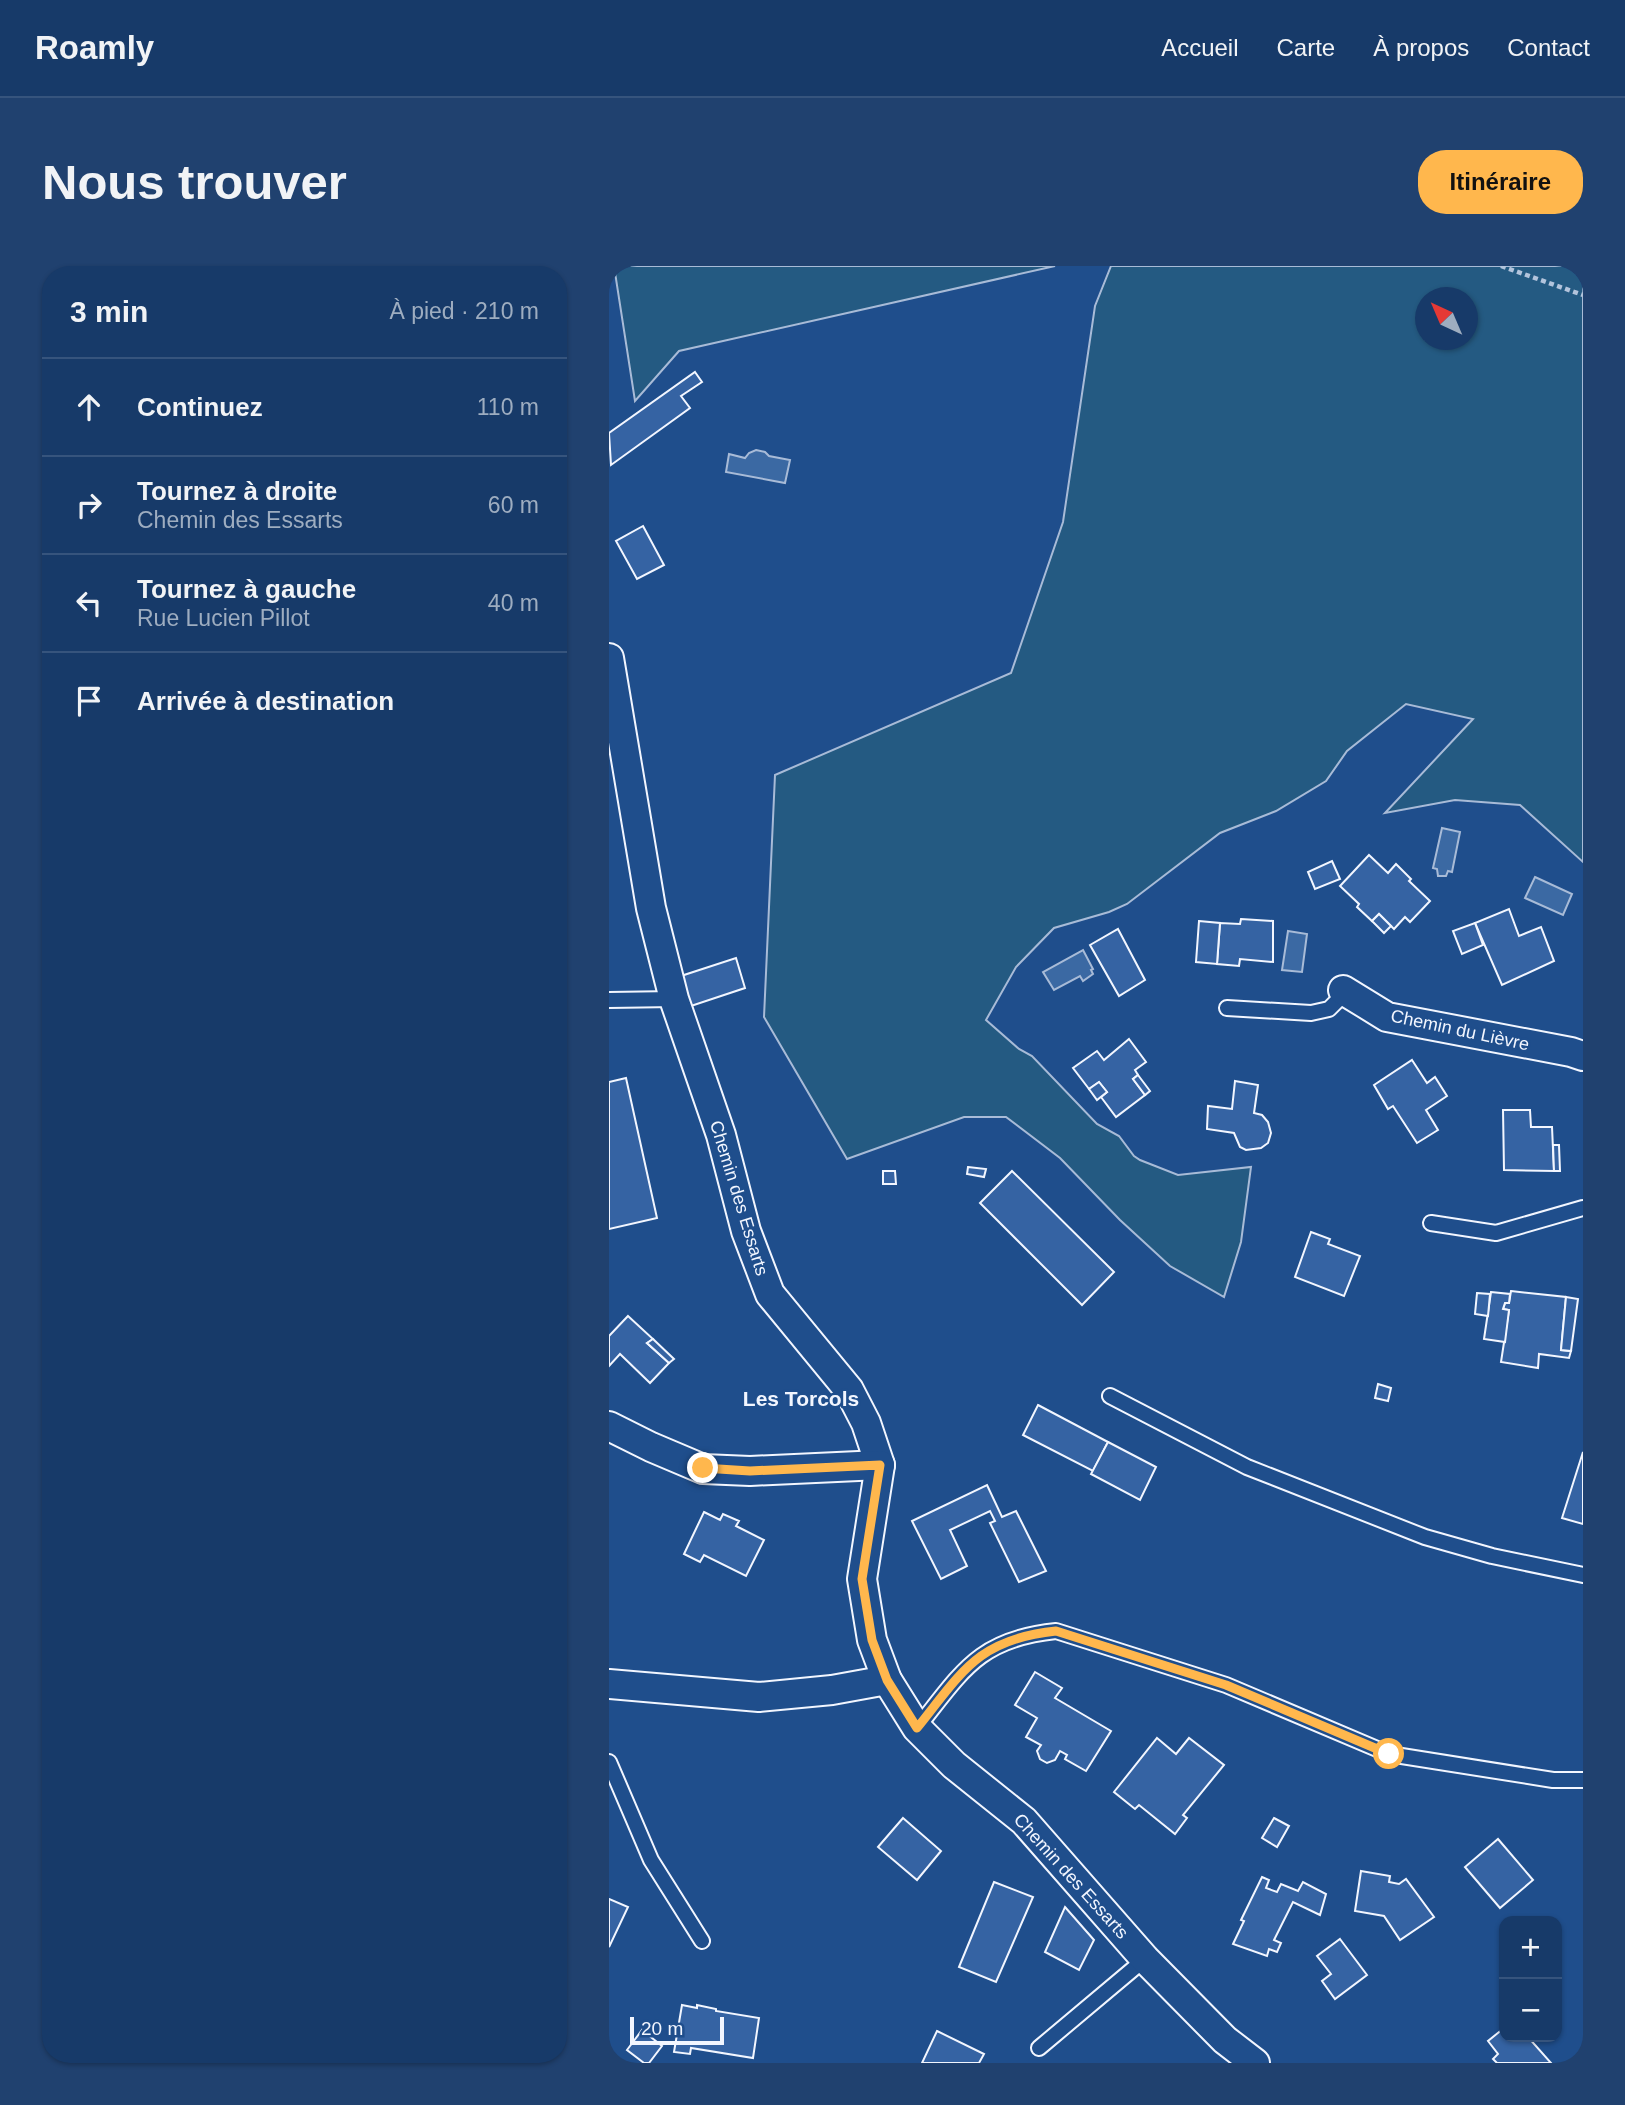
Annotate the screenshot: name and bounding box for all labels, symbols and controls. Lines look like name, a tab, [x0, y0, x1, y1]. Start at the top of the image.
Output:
text: Roamly	[35, 29, 154, 66]
text: Accueil	[1161, 34, 1239, 61]
text: Carte	[1277, 34, 1335, 61]
text: À propos	[1373, 34, 1469, 61]
text: Contact	[1507, 34, 1590, 61]
button: Itinéraire	[1418, 150, 1583, 214]
text: Nous trouver	[42, 155, 347, 209]
north arrow	[1415, 287, 1478, 350]
text: 3 min	[70, 295, 148, 328]
text: À pied · 210 m	[389, 298, 539, 324]
icon: ahead	[70, 388, 108, 426]
text: Continuez	[137, 392, 263, 422]
text: 110 m	[477, 394, 539, 420]
text: Tournez à droite	[137, 476, 337, 506]
icon: right	[70, 486, 108, 524]
text: 60 m	[488, 492, 539, 518]
text: Chemin des Essarts	[137, 507, 343, 533]
text: Tournez à gauche	[137, 574, 356, 604]
icon: left	[70, 584, 108, 622]
text: 40 m	[488, 590, 539, 616]
text: Rue Lucien Pillot	[137, 605, 310, 631]
icon: arrive	[70, 682, 108, 720]
text: Arrivée à destination	[137, 686, 394, 716]
street label: Chemin du Lièvre	[1389, 1006, 1531, 1054]
street label: Chemin des Essarts	[706, 1118, 772, 1278]
district label: Les Torcols	[743, 1387, 859, 1410]
route end	[687, 1452, 718, 1483]
route start	[1373, 1738, 1404, 1769]
street label: Chemin des Essarts	[1010, 1809, 1132, 1943]
map controls	[1499, 1916, 1562, 2042]
button: +	[1499, 1916, 1562, 1979]
button: −	[1499, 1979, 1562, 2042]
scale bar	[630, 2014, 725, 2046]
text: 20 m	[641, 2018, 683, 2039]

